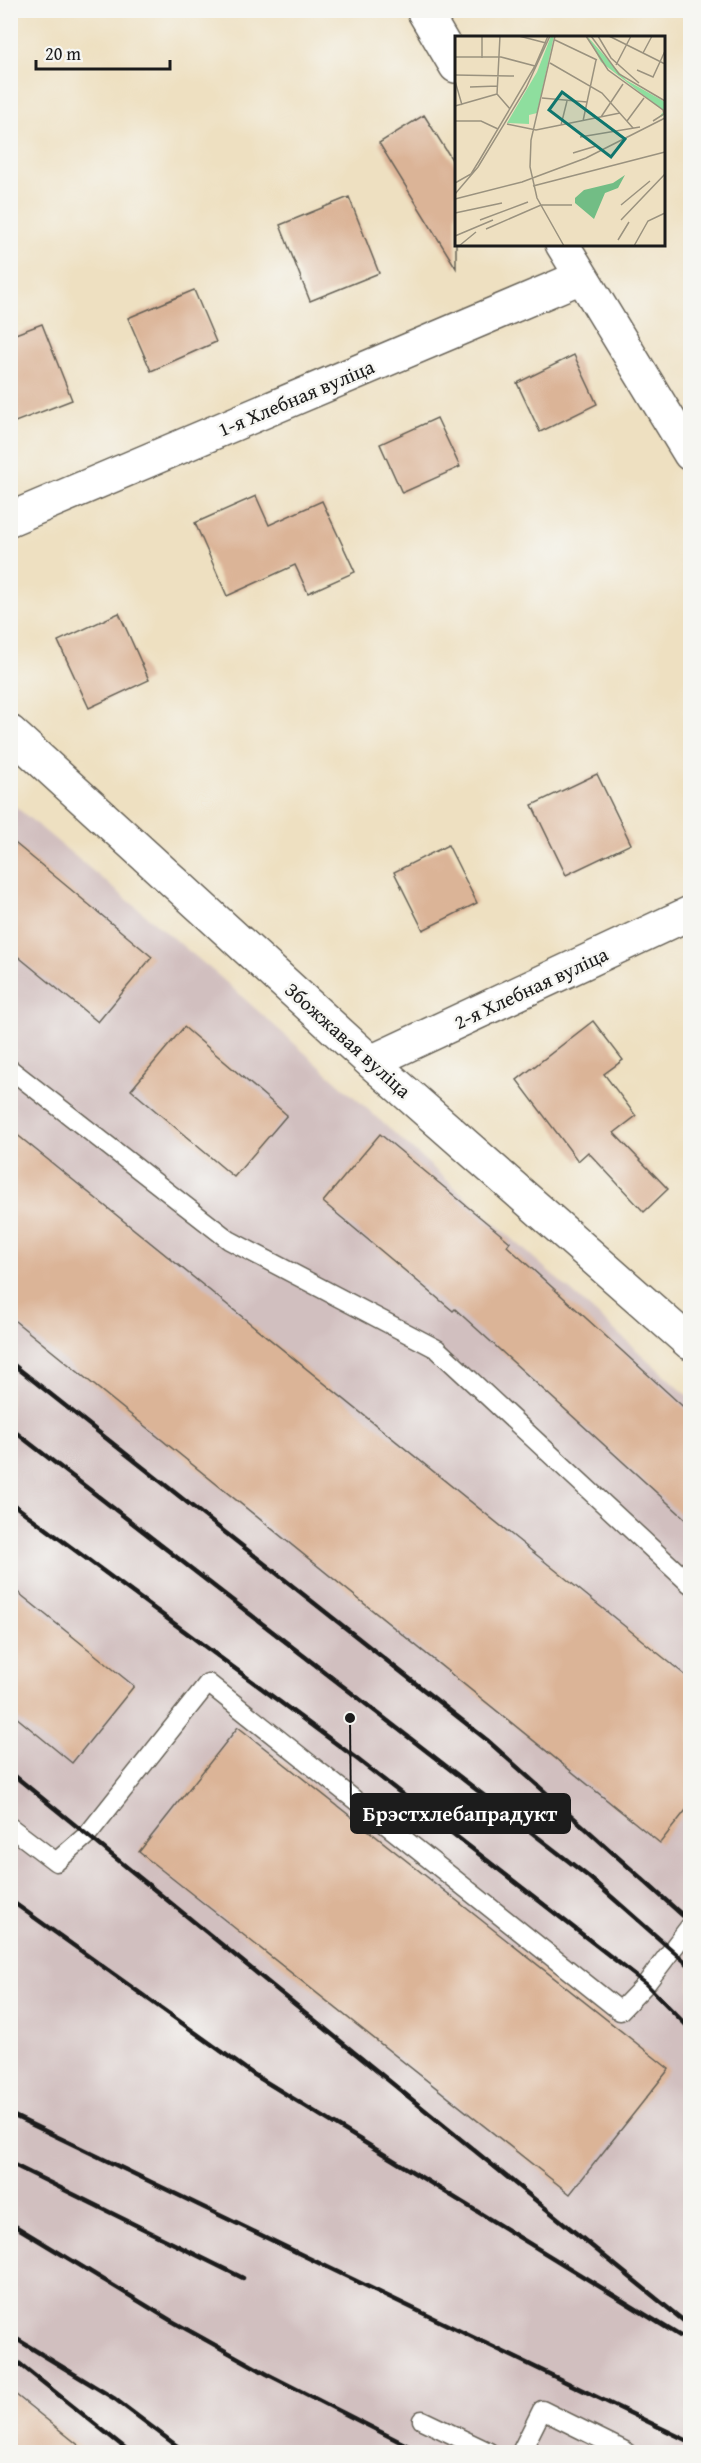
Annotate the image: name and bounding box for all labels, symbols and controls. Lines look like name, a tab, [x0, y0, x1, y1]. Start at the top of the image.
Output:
scale bar	[36, 33, 170, 71]
inset map	[455, 36, 665, 246]
text: 20 m	[45, 40, 81, 67]
street label: 1-я Хлебная вуліца	[213, 351, 379, 444]
street label: 2-я Хлебная вуліца	[449, 939, 613, 1036]
street label: Збожжавая вуліца	[279, 975, 418, 1105]
callout: Брэстхлебапрадукт	[351, 1794, 570, 1833]
text: Брэстхлебапрадукт	[363, 1798, 558, 1829]

